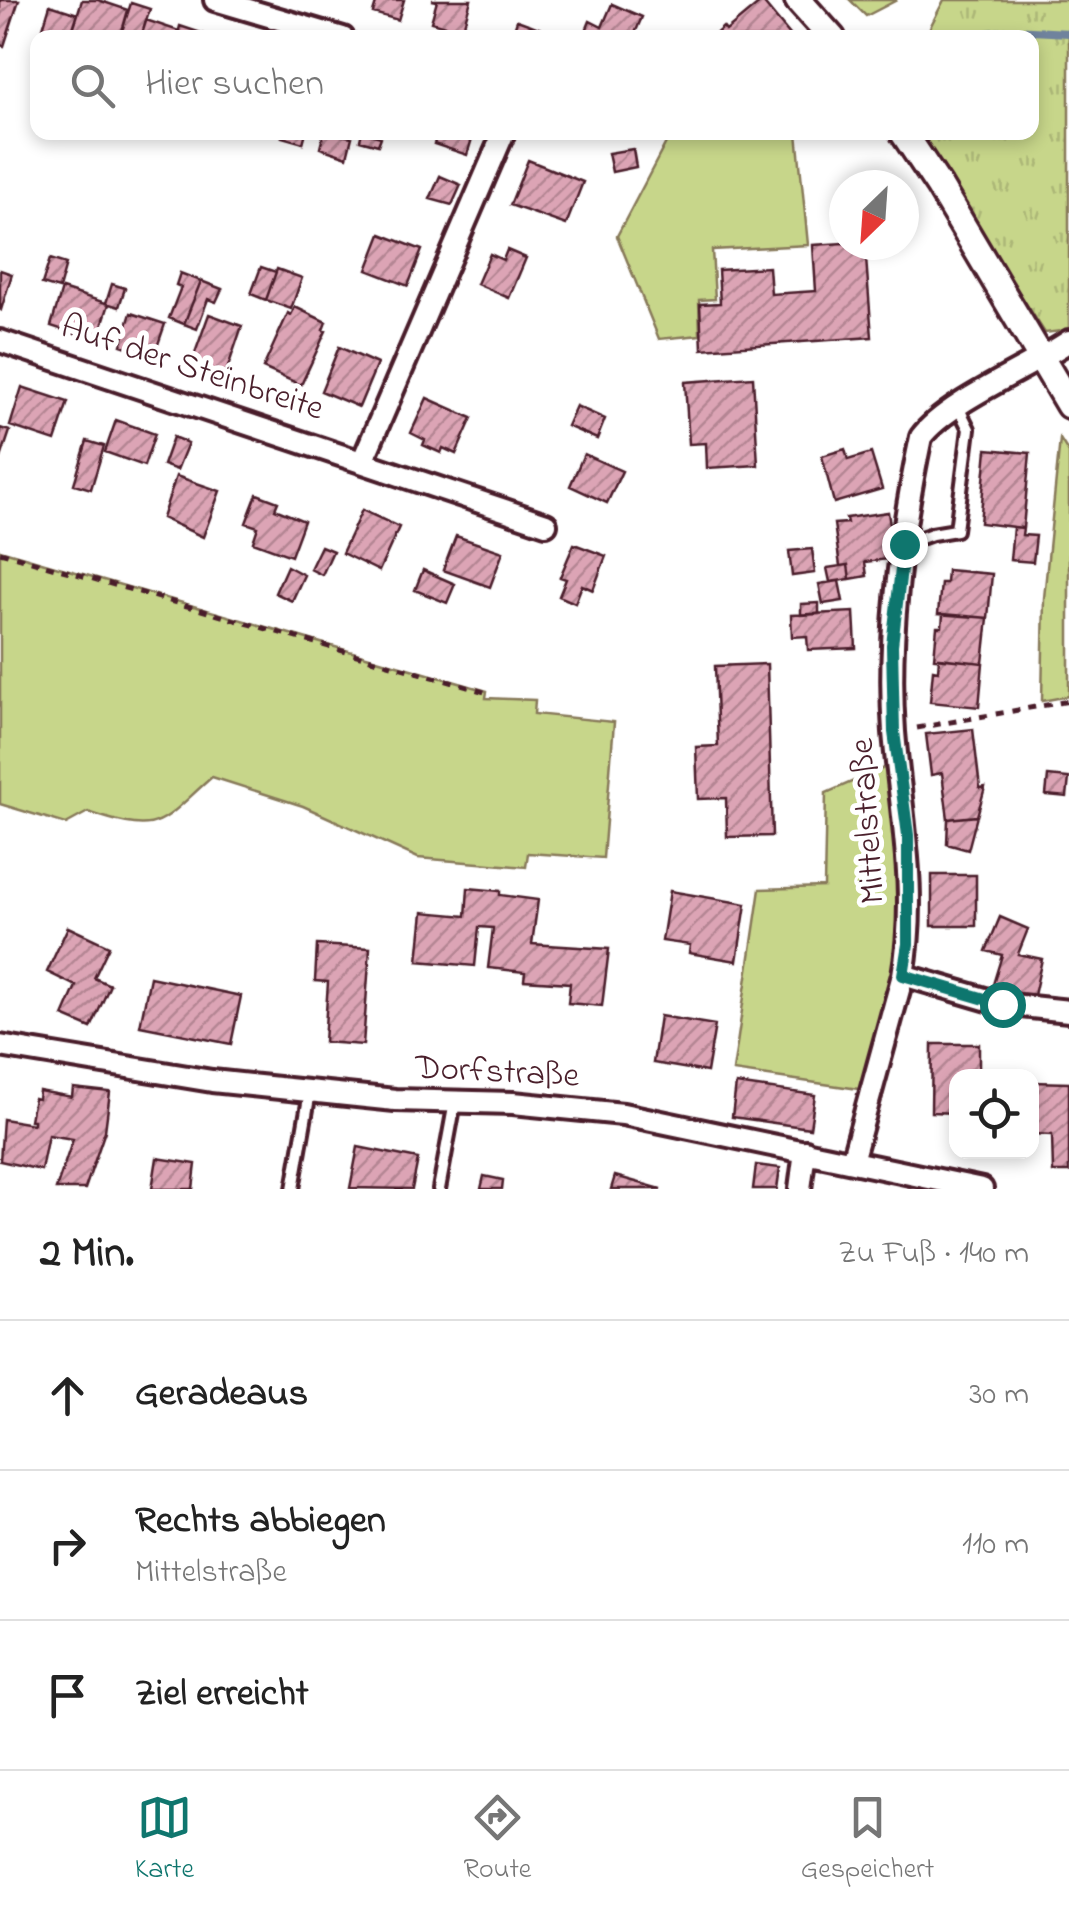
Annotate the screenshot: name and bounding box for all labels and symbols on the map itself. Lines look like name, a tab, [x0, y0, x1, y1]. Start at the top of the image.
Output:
north arrow	[829, 170, 919, 260]
street label: Auf der Steinbreite	[54, 302, 330, 436]
route end	[882, 522, 928, 568]
street label: Mittelstraße	[838, 736, 900, 906]
route start	[980, 982, 1026, 1028]
street label: Dorfstraße	[413, 1043, 581, 1103]

